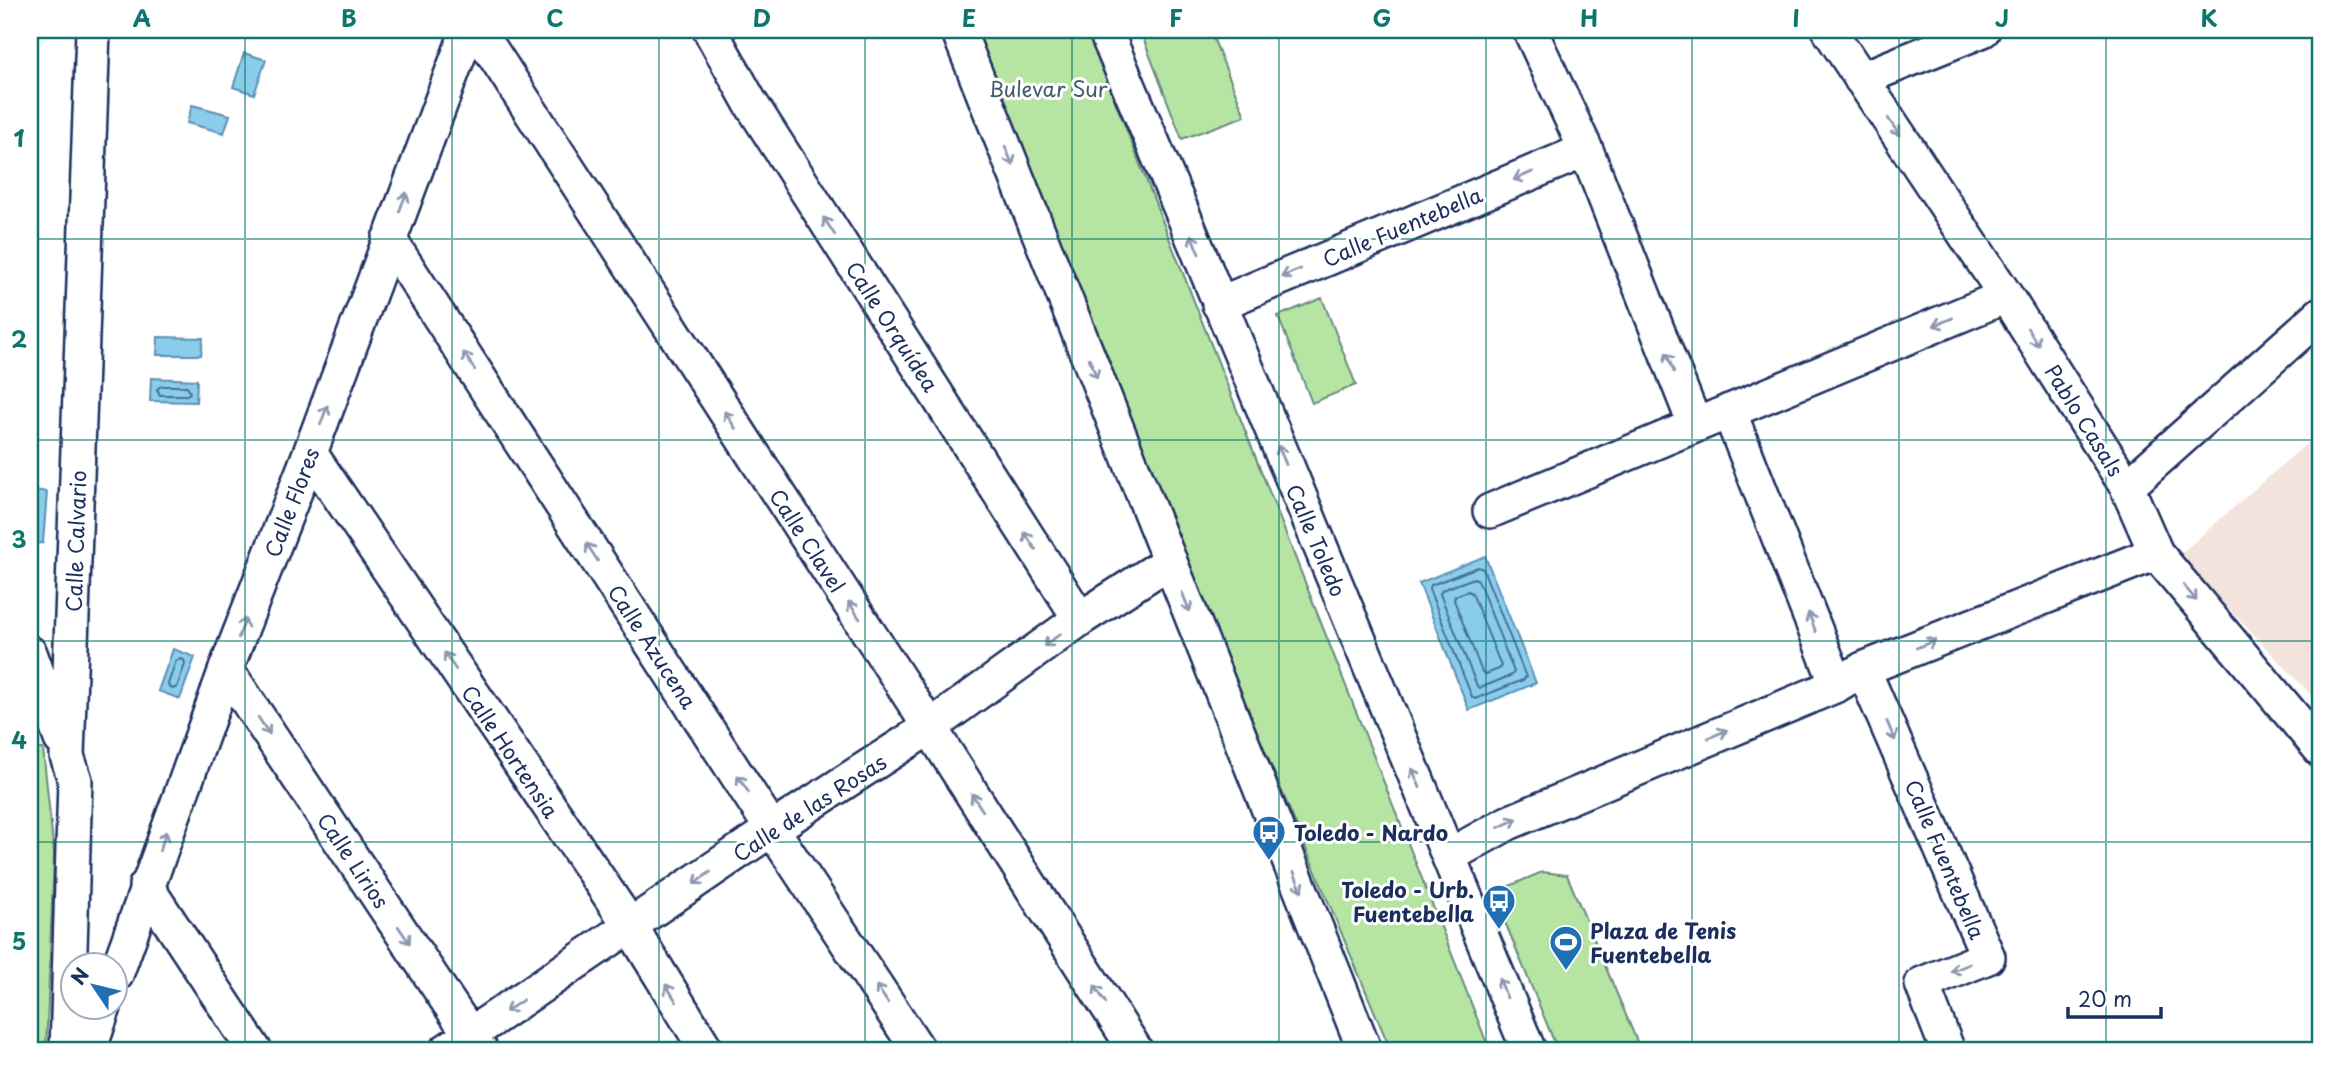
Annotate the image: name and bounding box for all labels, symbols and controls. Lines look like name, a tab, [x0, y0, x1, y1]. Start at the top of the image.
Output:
text: A	[133, 0, 151, 35]
text: B	[341, 0, 357, 35]
text: C	[546, 0, 564, 35]
text: D	[753, 0, 771, 35]
text: E	[962, 0, 976, 35]
text: F	[1169, 0, 1183, 35]
text: G	[1373, 0, 1391, 35]
text: H	[1580, 0, 1598, 35]
text: I	[1792, 0, 1800, 35]
text: J	[1995, 0, 2009, 35]
text: K	[2201, 0, 2218, 35]
park label: Bulevar Sur	[988, 72, 1108, 104]
one-way arrow	[1886, 117, 1901, 136]
text: 1	[14, 120, 25, 155]
one-way arrow	[1003, 145, 1016, 167]
one-way arrow	[1513, 170, 1534, 183]
street label: Calle Fuentebella	[1317, 178, 1487, 274]
one-way arrow	[398, 192, 410, 214]
one-way arrow	[821, 216, 835, 236]
one-way arrow	[1188, 234, 1201, 256]
street label: Calle Orquídea	[839, 254, 948, 398]
one-way arrow	[1280, 267, 1302, 280]
one-way arrow	[1933, 316, 1955, 329]
text: 2	[11, 321, 27, 356]
one-way arrow	[2026, 327, 2040, 347]
one-way arrow	[461, 352, 476, 371]
one-way arrow	[1662, 352, 1675, 373]
one-way arrow	[1087, 356, 1100, 378]
street label: Pablo Casals	[2038, 358, 2132, 482]
one-way arrow	[318, 405, 331, 427]
one-way arrow	[723, 410, 737, 430]
street label: Calle Flores	[255, 443, 327, 561]
one-way arrow	[1274, 444, 1287, 466]
street label: Calle Calvario	[57, 470, 93, 612]
street label: Calle Toledo	[1279, 479, 1355, 601]
street label: Calle Clavel	[762, 482, 854, 598]
text: 3	[11, 521, 27, 556]
one-way arrow	[1023, 532, 1038, 551]
one-way arrow	[585, 543, 600, 562]
street label: Calle Azucena	[601, 578, 705, 714]
one-way arrow	[2182, 583, 2197, 601]
one-way arrow	[1181, 590, 1194, 612]
one-way arrow	[847, 601, 861, 621]
one-way arrow	[1805, 611, 1818, 633]
one-way arrow	[237, 617, 249, 639]
one-way arrow	[1043, 632, 1062, 647]
one-way arrow	[1915, 636, 1936, 649]
one-way arrow	[443, 652, 458, 671]
street label: Calle Hortensia	[454, 678, 568, 824]
one-way arrow	[257, 716, 271, 735]
one-way arrow	[1885, 720, 1898, 741]
text: 4	[11, 722, 27, 757]
one-way arrow	[1707, 727, 1728, 740]
street label: Calle de las Rosas	[726, 745, 892, 869]
one-way arrow	[1409, 767, 1422, 789]
street label: Calle Fuentebella	[1898, 774, 1994, 944]
one-way arrow	[735, 775, 750, 794]
one-way arrow	[970, 792, 984, 812]
street label: Calle Lirios	[310, 806, 398, 914]
bus stop icon: Toledo - Nardo	[1250, 813, 1288, 862]
place label: Toledo - Nardo	[1294, 816, 1448, 848]
one-way arrow	[1497, 816, 1518, 830]
one-way arrow	[157, 830, 170, 852]
one-way arrow	[1292, 870, 1305, 892]
one-way arrow	[693, 871, 712, 885]
place label: Toledo - Urb. Fuentebella	[1341, 873, 1474, 929]
bus stop icon: Toledo - Urb. Fuentebella	[1480, 882, 1518, 931]
place label: Plaza de Tenis Fuentebella	[1590, 914, 1736, 970]
text: 5	[12, 923, 26, 958]
sports icon: Plaza de Tenis Fuentebella	[1547, 923, 1585, 972]
one-way arrow	[397, 925, 411, 945]
north arrow	[60, 951, 130, 1021]
text: N	[63, 961, 95, 990]
one-way arrow	[1949, 963, 1971, 976]
scale bar	[2068, 976, 2160, 1020]
one-way arrow	[1496, 978, 1509, 999]
text: 20 m	[2078, 982, 2132, 1014]
one-way arrow	[664, 984, 678, 1004]
one-way arrow	[1092, 984, 1106, 1004]
one-way arrow	[874, 985, 889, 1004]
one-way arrow	[505, 999, 524, 1013]

